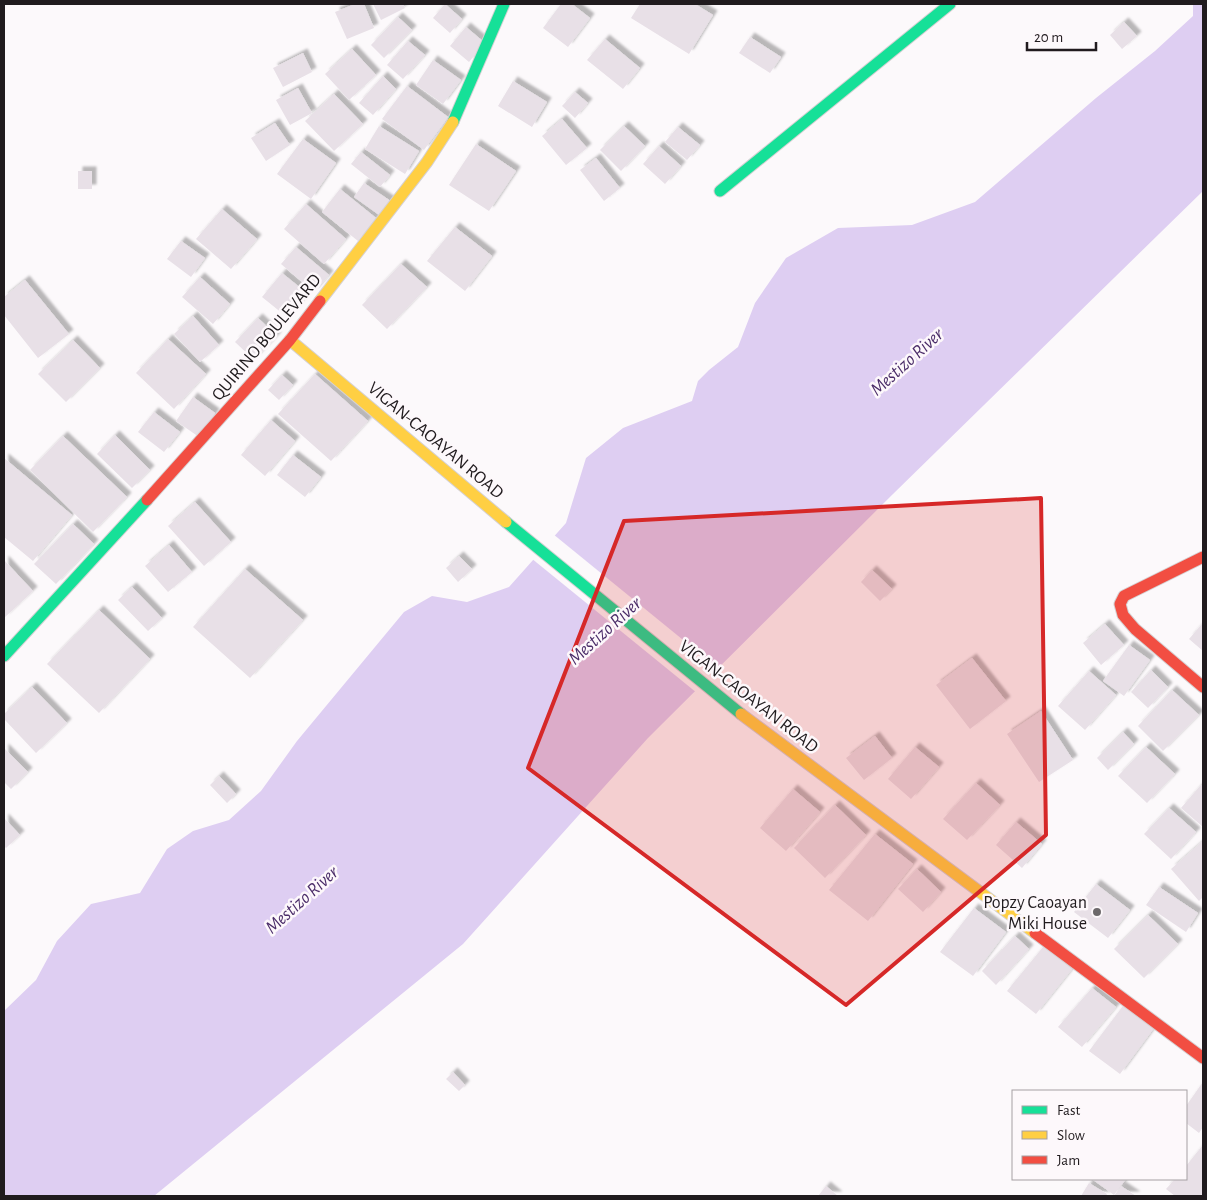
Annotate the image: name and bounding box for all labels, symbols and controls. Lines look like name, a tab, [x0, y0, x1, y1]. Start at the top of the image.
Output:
scale bar	[1027, 20, 1096, 52]
text: 20 m	[1034, 30, 1063, 45]
street label: QUIRINO BOULEVARD	[209, 271, 325, 404]
water label: Mestizo River	[867, 324, 948, 400]
street label: VIGAN-CAOAYAN ROAD	[364, 379, 507, 503]
water label: Mestizo River	[565, 593, 646, 669]
street label: VIGAN-CAOAYAN ROAD	[676, 637, 821, 756]
water label: Mestizo River	[262, 862, 343, 938]
place label: Popzy Caoayan Miki House	[983, 894, 1087, 933]
marker: Popzy Caoayan Miki House	[1091, 906, 1103, 918]
legend	[1012, 1090, 1187, 1180]
text: Fast	[1057, 1103, 1081, 1118]
text: Slow	[1057, 1128, 1085, 1143]
text: Jam	[1057, 1153, 1080, 1168]

